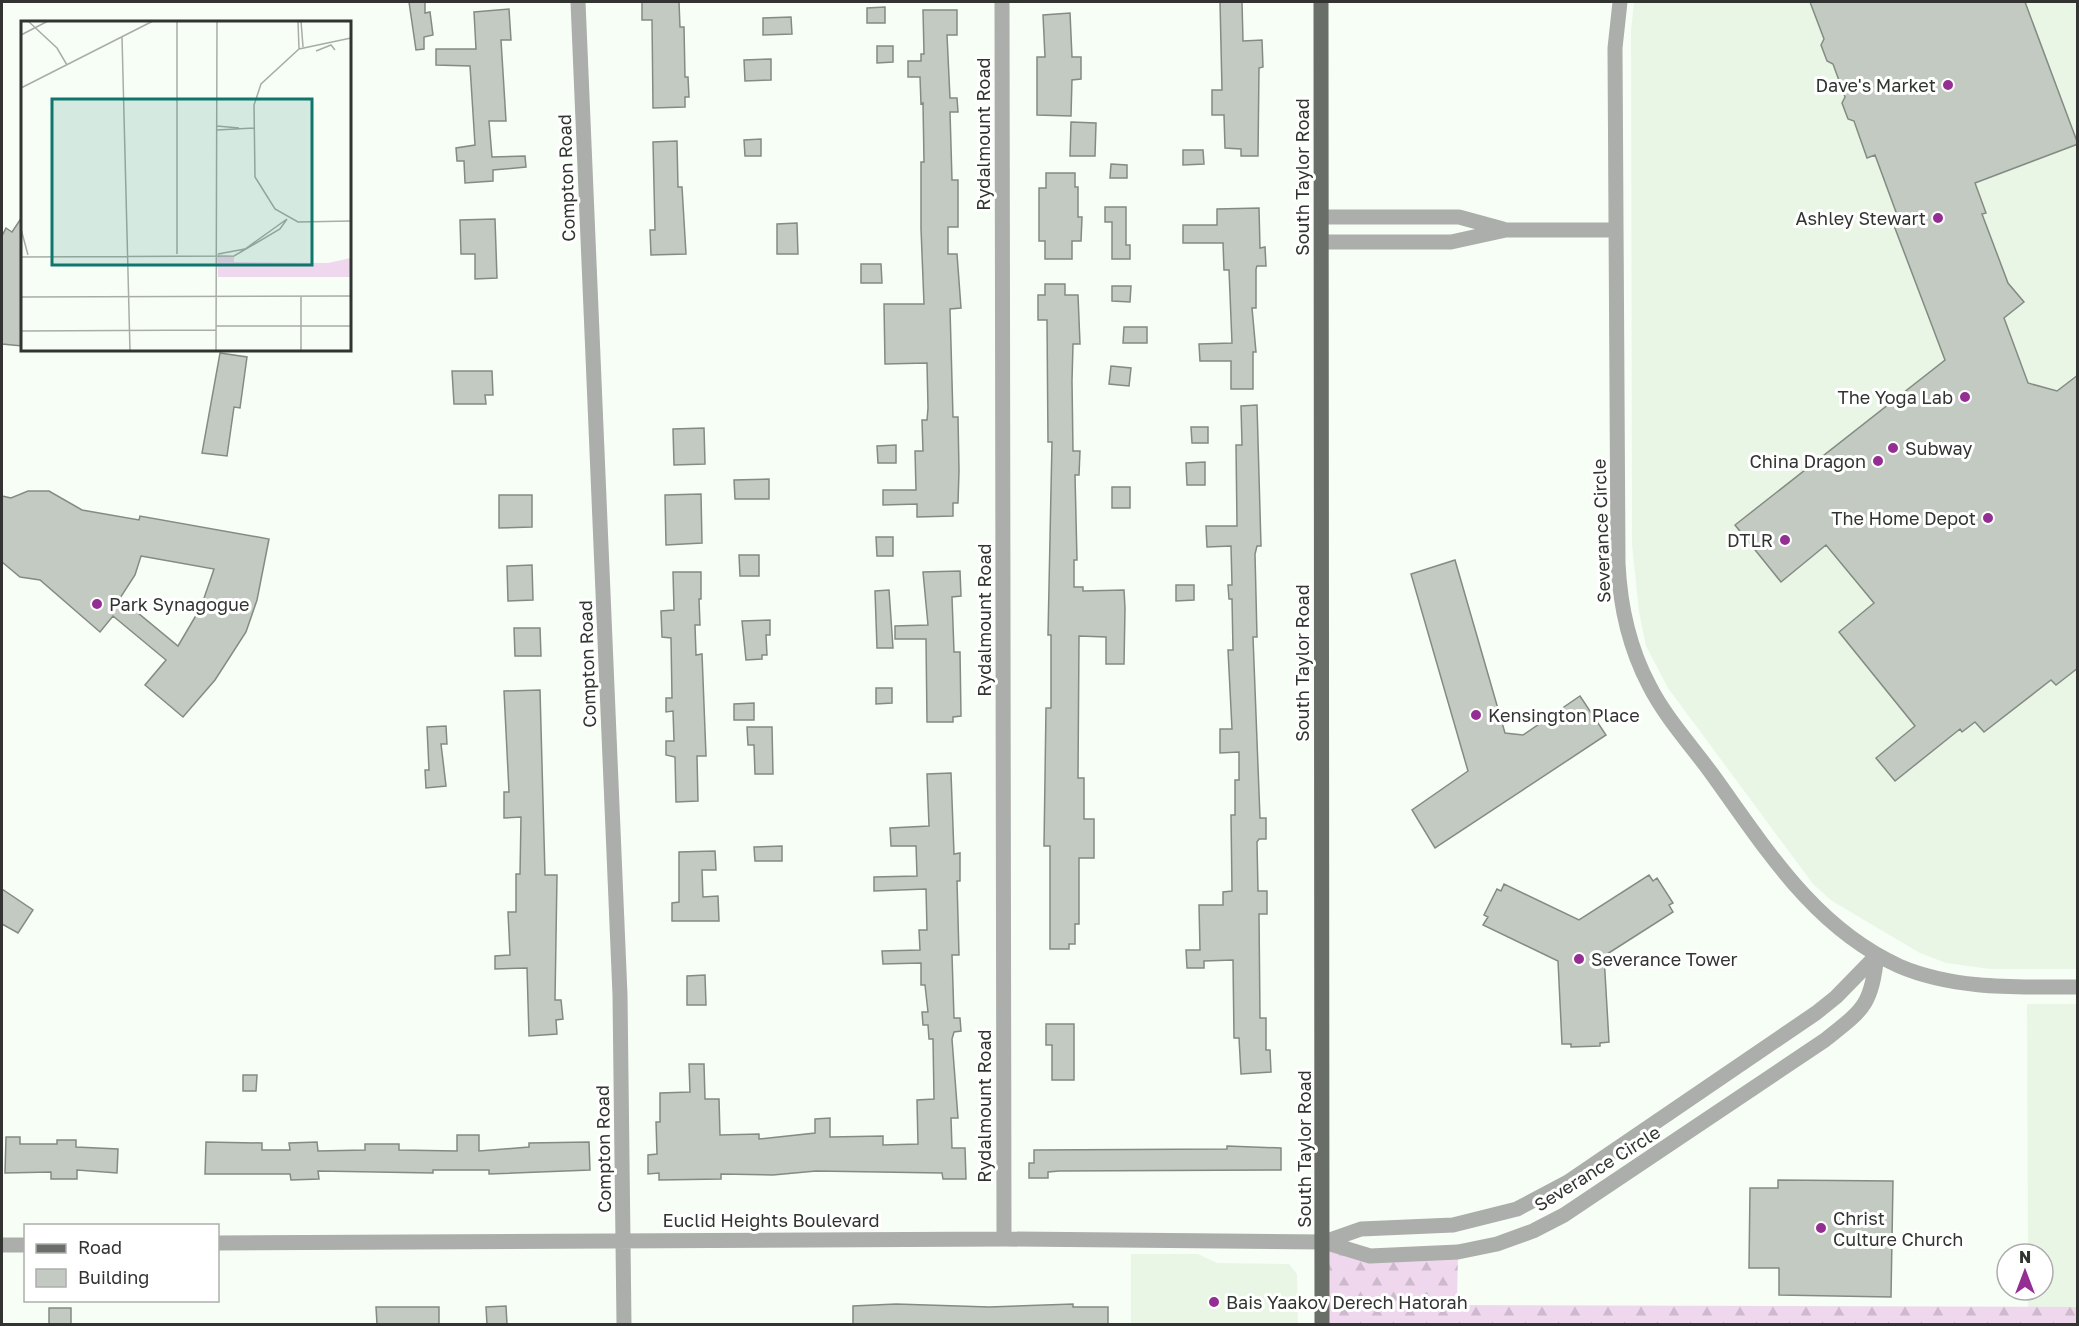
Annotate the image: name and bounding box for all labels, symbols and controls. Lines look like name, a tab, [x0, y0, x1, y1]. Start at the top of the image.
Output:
inset map	[21, 21, 351, 351]
street label: Rydalmount Road	[972, 57, 994, 211]
place label: Dave's Market	[1815, 74, 1936, 96]
marker: Dave's Market	[1941, 78, 1955, 92]
street label: South Taylor Road	[1291, 98, 1313, 256]
street label: Compton Road	[553, 114, 579, 242]
place label: Ashley Stewart	[1796, 207, 1926, 229]
marker: Ashley Stewart	[1931, 211, 1945, 225]
place label: The Yoga Lab	[1838, 386, 1953, 408]
marker: The Yoga Lab	[1958, 390, 1972, 404]
place label: Subway	[1905, 437, 1972, 459]
marker: Subway	[1886, 441, 1900, 455]
place label: China Dragon	[1750, 450, 1866, 472]
marker: China Dragon	[1871, 454, 1885, 468]
street label: Severance Circle	[1587, 458, 1615, 604]
place label: The Home Depot	[1831, 507, 1976, 529]
marker: The Home Depot	[1981, 511, 1995, 525]
place label: DTLR	[1727, 529, 1773, 551]
marker: DTLR	[1778, 533, 1792, 547]
street label: Rydalmount Road	[973, 543, 995, 697]
street label: South Taylor Road	[1291, 584, 1313, 742]
place label: Park Synagogue	[109, 593, 249, 615]
marker: Park Synagogue	[90, 597, 104, 611]
street label: Compton Road	[574, 600, 600, 728]
place label: Kensington Place	[1488, 704, 1640, 726]
marker: Kensington Place	[1469, 708, 1483, 722]
place label: Severance Tower	[1591, 948, 1738, 970]
marker: Severance Tower	[1572, 952, 1586, 966]
street label: Rydalmount Road	[973, 1029, 995, 1183]
street label: South Taylor Road	[1293, 1070, 1315, 1228]
street label: Compton Road	[591, 1085, 615, 1213]
street label: Severance Circle	[1530, 1120, 1664, 1216]
place label: Christ Culture Church	[1833, 1207, 1963, 1250]
street label: Euclid Heights Boulevard	[662, 1209, 880, 1231]
marker: Christ Culture Church	[1814, 1221, 1828, 1235]
legend	[24, 1224, 219, 1302]
text: Road	[78, 1236, 122, 1258]
north arrow	[1995, 1242, 2055, 1302]
text: N	[2019, 1247, 2031, 1267]
text: Building	[78, 1266, 149, 1288]
place label: Bais Yaakov Derech Hatorah	[1226, 1291, 1468, 1313]
marker: Bais Yaakov Derech Hatorah	[1207, 1295, 1221, 1309]

